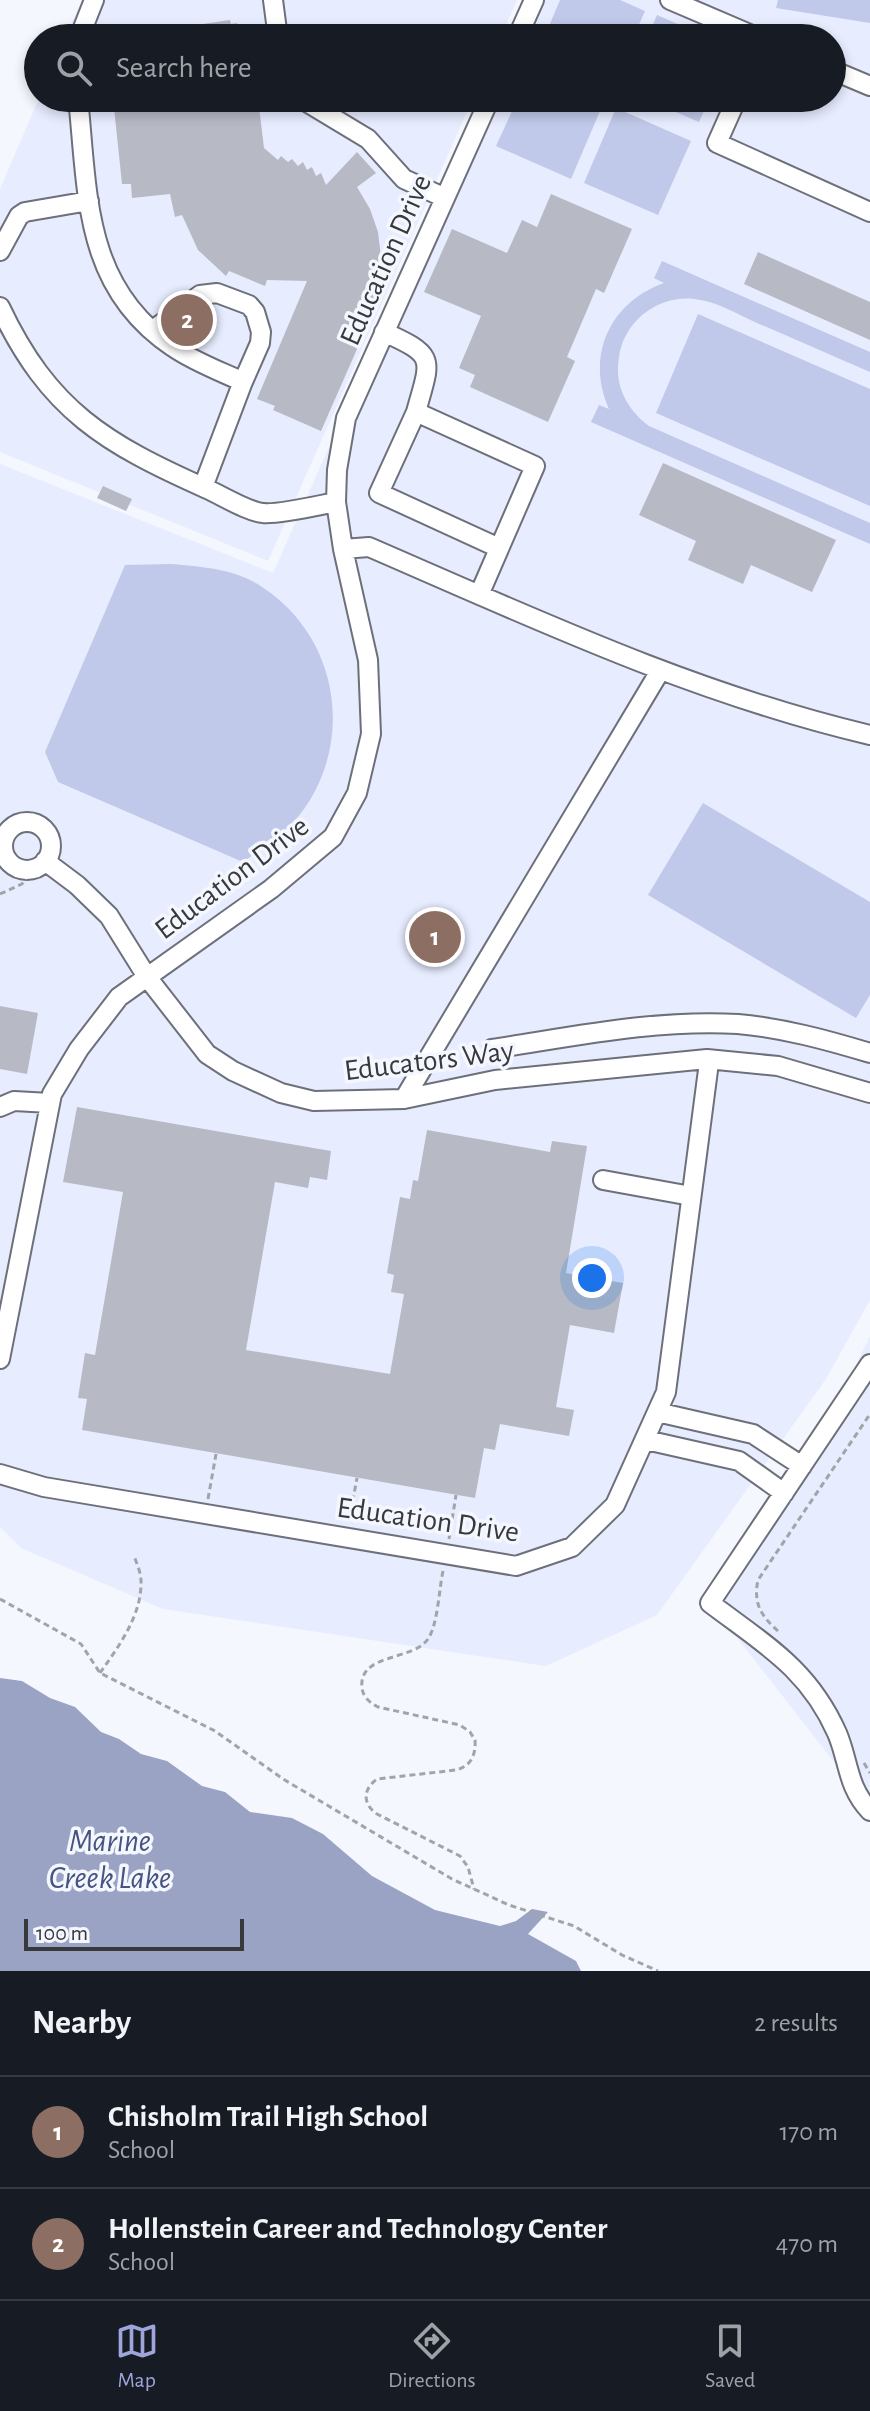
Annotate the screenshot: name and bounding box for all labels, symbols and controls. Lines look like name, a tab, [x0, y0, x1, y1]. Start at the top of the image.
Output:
search box	[24, 24, 846, 112]
icon: search	[52, 46, 96, 90]
text: Search here	[116, 53, 252, 83]
street label: Education Drive	[335, 170, 437, 350]
pin: 2	[161, 290, 213, 350]
street label: Education Drive	[150, 811, 314, 945]
pin: 1	[409, 907, 461, 967]
street label: Educators Way	[343, 1036, 516, 1086]
your location	[572, 1258, 612, 1298]
street label: Education Drive	[335, 1492, 521, 1548]
water label: Marine Creek Lake	[49, 1825, 171, 1894]
scale bar	[24, 1915, 244, 1951]
text: 100 m	[36, 1922, 88, 1944]
text: Nearby	[32, 2006, 131, 2040]
text: 2 results	[754, 2010, 838, 2036]
text: Chisholm Trail High School	[108, 2102, 428, 2132]
text: 1	[53, 2119, 63, 2145]
text: 170 m	[779, 2119, 838, 2145]
text: School	[108, 2137, 175, 2163]
text: Hollenstein Career and Technology Center	[108, 2214, 607, 2244]
text: 2	[52, 2231, 64, 2257]
text: 470 m	[776, 2231, 838, 2257]
text: School	[108, 2249, 175, 2275]
tab: Map	[115, 2319, 159, 2393]
tab: Directions	[388, 2319, 476, 2393]
tab: Saved	[705, 2319, 755, 2393]

